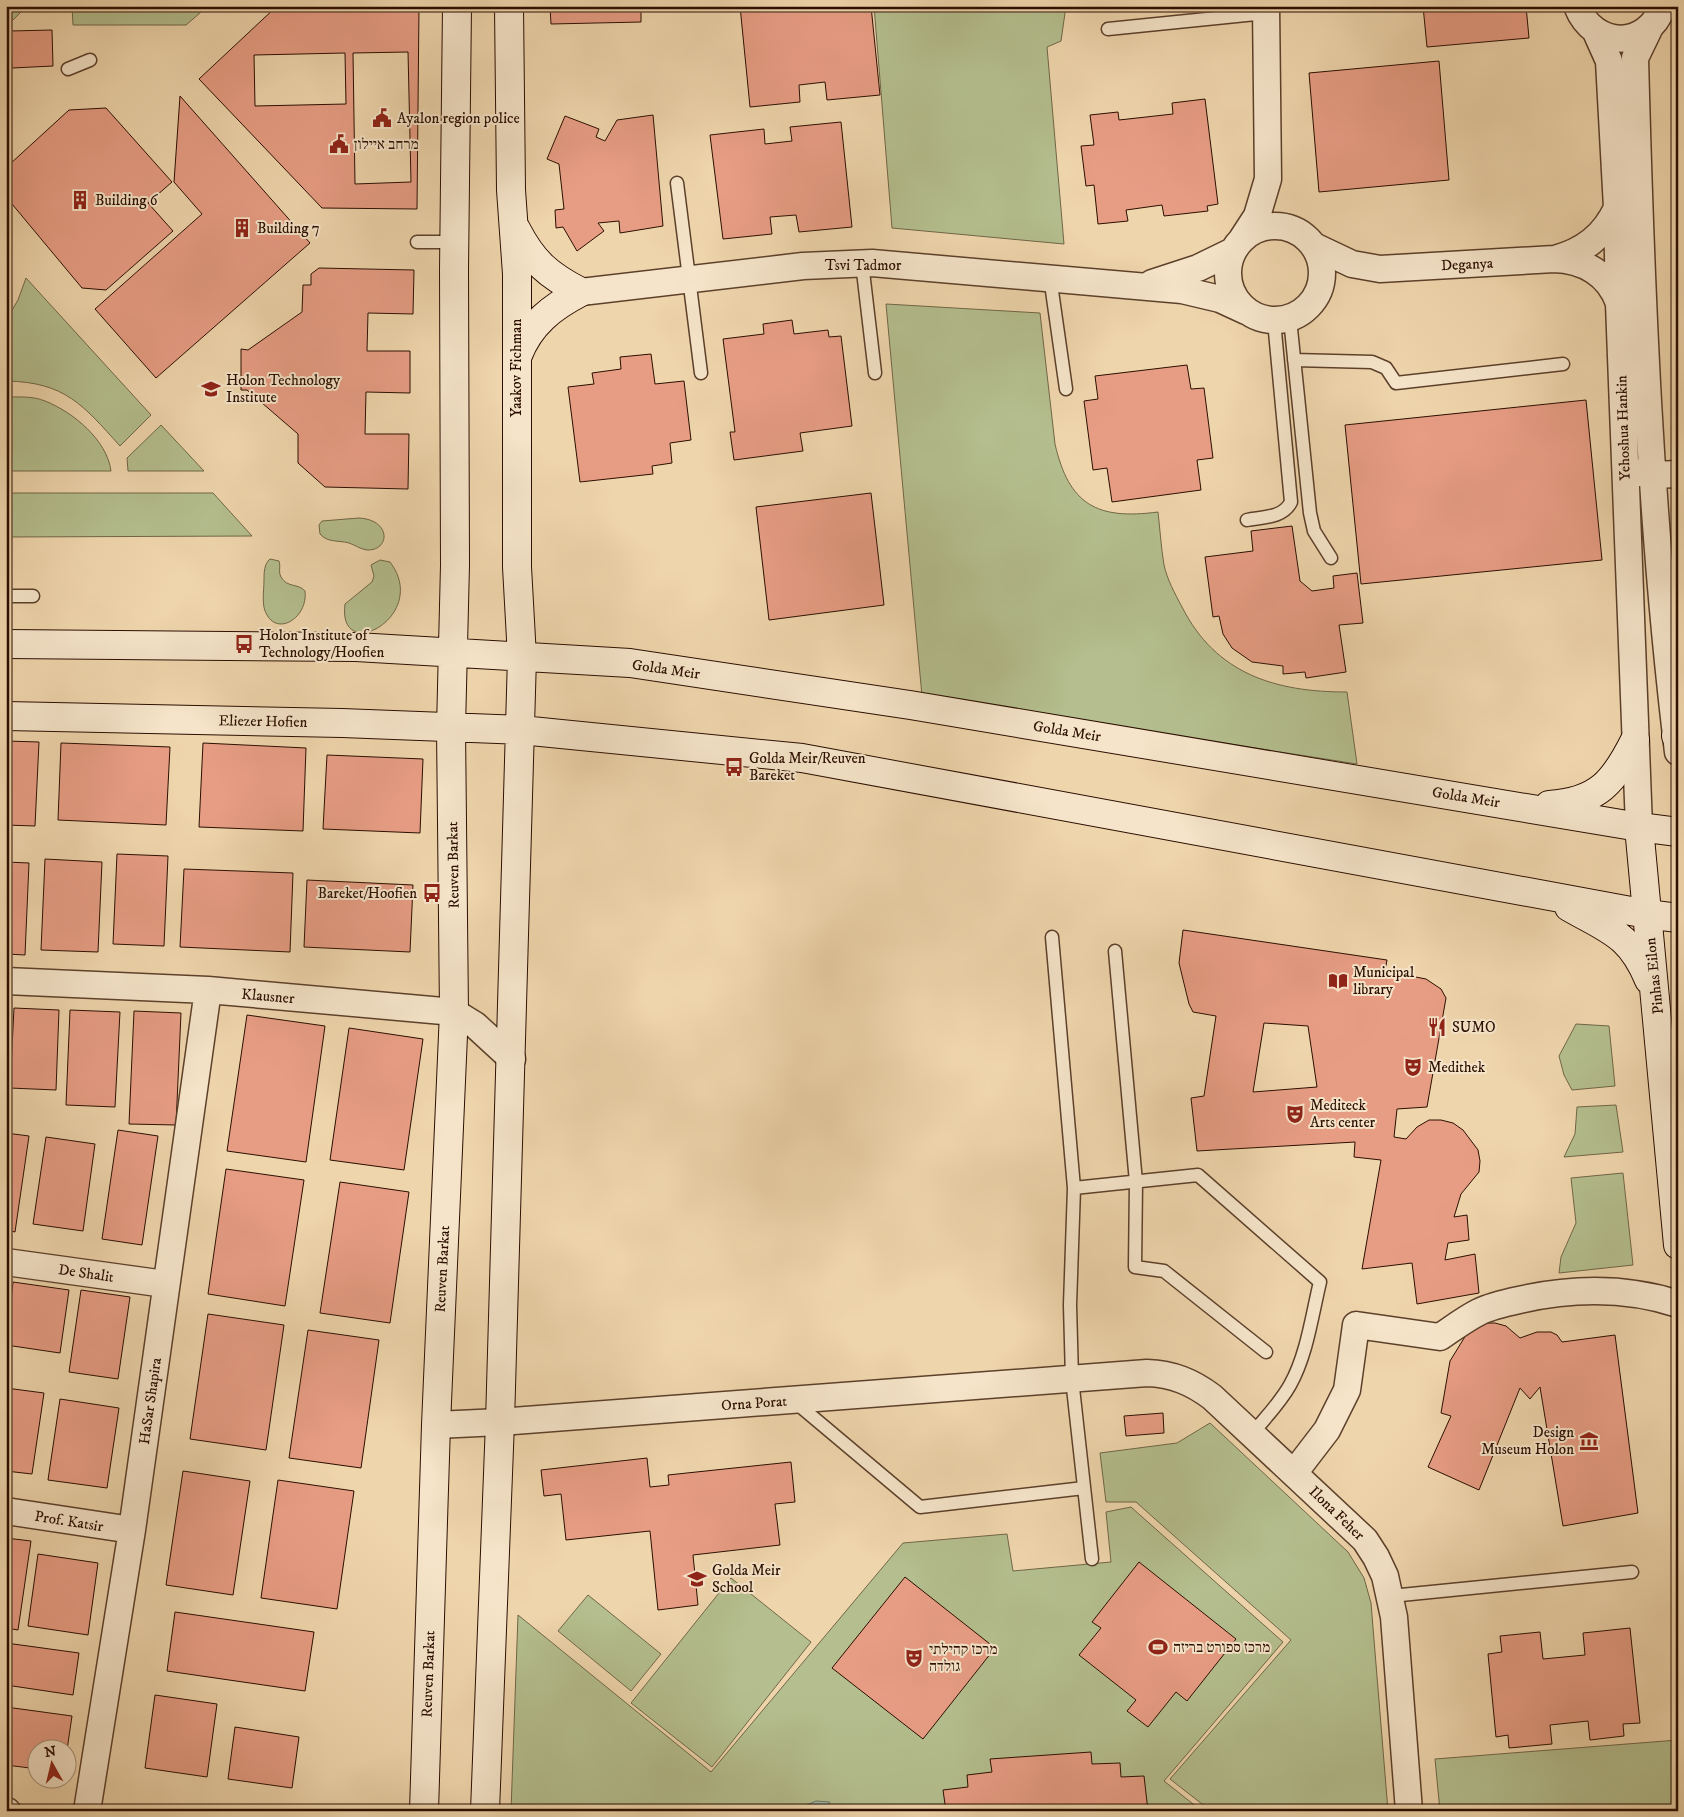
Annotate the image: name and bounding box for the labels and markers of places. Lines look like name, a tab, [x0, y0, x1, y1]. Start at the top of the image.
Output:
public building icon: Ayalon region police	[371, 107, 393, 129]
place label: Ayalon region police	[397, 109, 520, 128]
public building icon: מרחב איילון	[328, 133, 350, 155]
place label: מרחב איילון	[354, 135, 419, 154]
building icon: Building 6	[69, 189, 91, 211]
place label: Building 6	[95, 191, 159, 210]
building icon: Building 7	[231, 217, 253, 239]
place label: Building 7	[257, 219, 320, 238]
place label: Holon Technology Institute	[226, 371, 341, 407]
school or university icon: Holon Technology Institute	[200, 378, 222, 400]
place label: Holon Institute of Technology/Hoofien	[259, 626, 384, 662]
bus stop icon: Holon Institute of Technology/Hoofien	[233, 633, 255, 655]
place label: Golda Meir/Reuven Bareket	[749, 749, 866, 785]
bus stop icon: Golda Meir/Reuven Bareket	[723, 756, 745, 778]
bus stop icon: Bareket/Hoofien	[421, 882, 443, 904]
place label: Bareket/Hoofien	[317, 884, 417, 903]
place label: Municipal library	[1353, 963, 1415, 999]
library icon: Municipal library	[1327, 970, 1349, 992]
restaurant icon: SUMO	[1426, 1016, 1448, 1038]
place label: SUMO	[1452, 1018, 1496, 1037]
theatre icon: Medithek	[1402, 1056, 1424, 1078]
place label: Medithek	[1428, 1058, 1486, 1077]
place label: Mediteck Arts center	[1310, 1096, 1376, 1132]
theatre icon: Mediteck Arts center	[1284, 1103, 1306, 1125]
place label: Design Museum Holon	[1481, 1423, 1574, 1459]
museum icon: Design Museum Holon	[1578, 1430, 1600, 1452]
place label: Golda Meir School	[712, 1561, 781, 1597]
school or university icon: Golda Meir School	[686, 1568, 708, 1590]
sports icon: מרכז ספורט בריזה	[1147, 1636, 1169, 1658]
place label: מרכז ספורט בריזה	[1173, 1638, 1270, 1657]
place label: מרכז קהילתי גולדה	[929, 1640, 998, 1676]
theatre icon: מרכז קהילתי גולדה	[903, 1647, 925, 1669]

